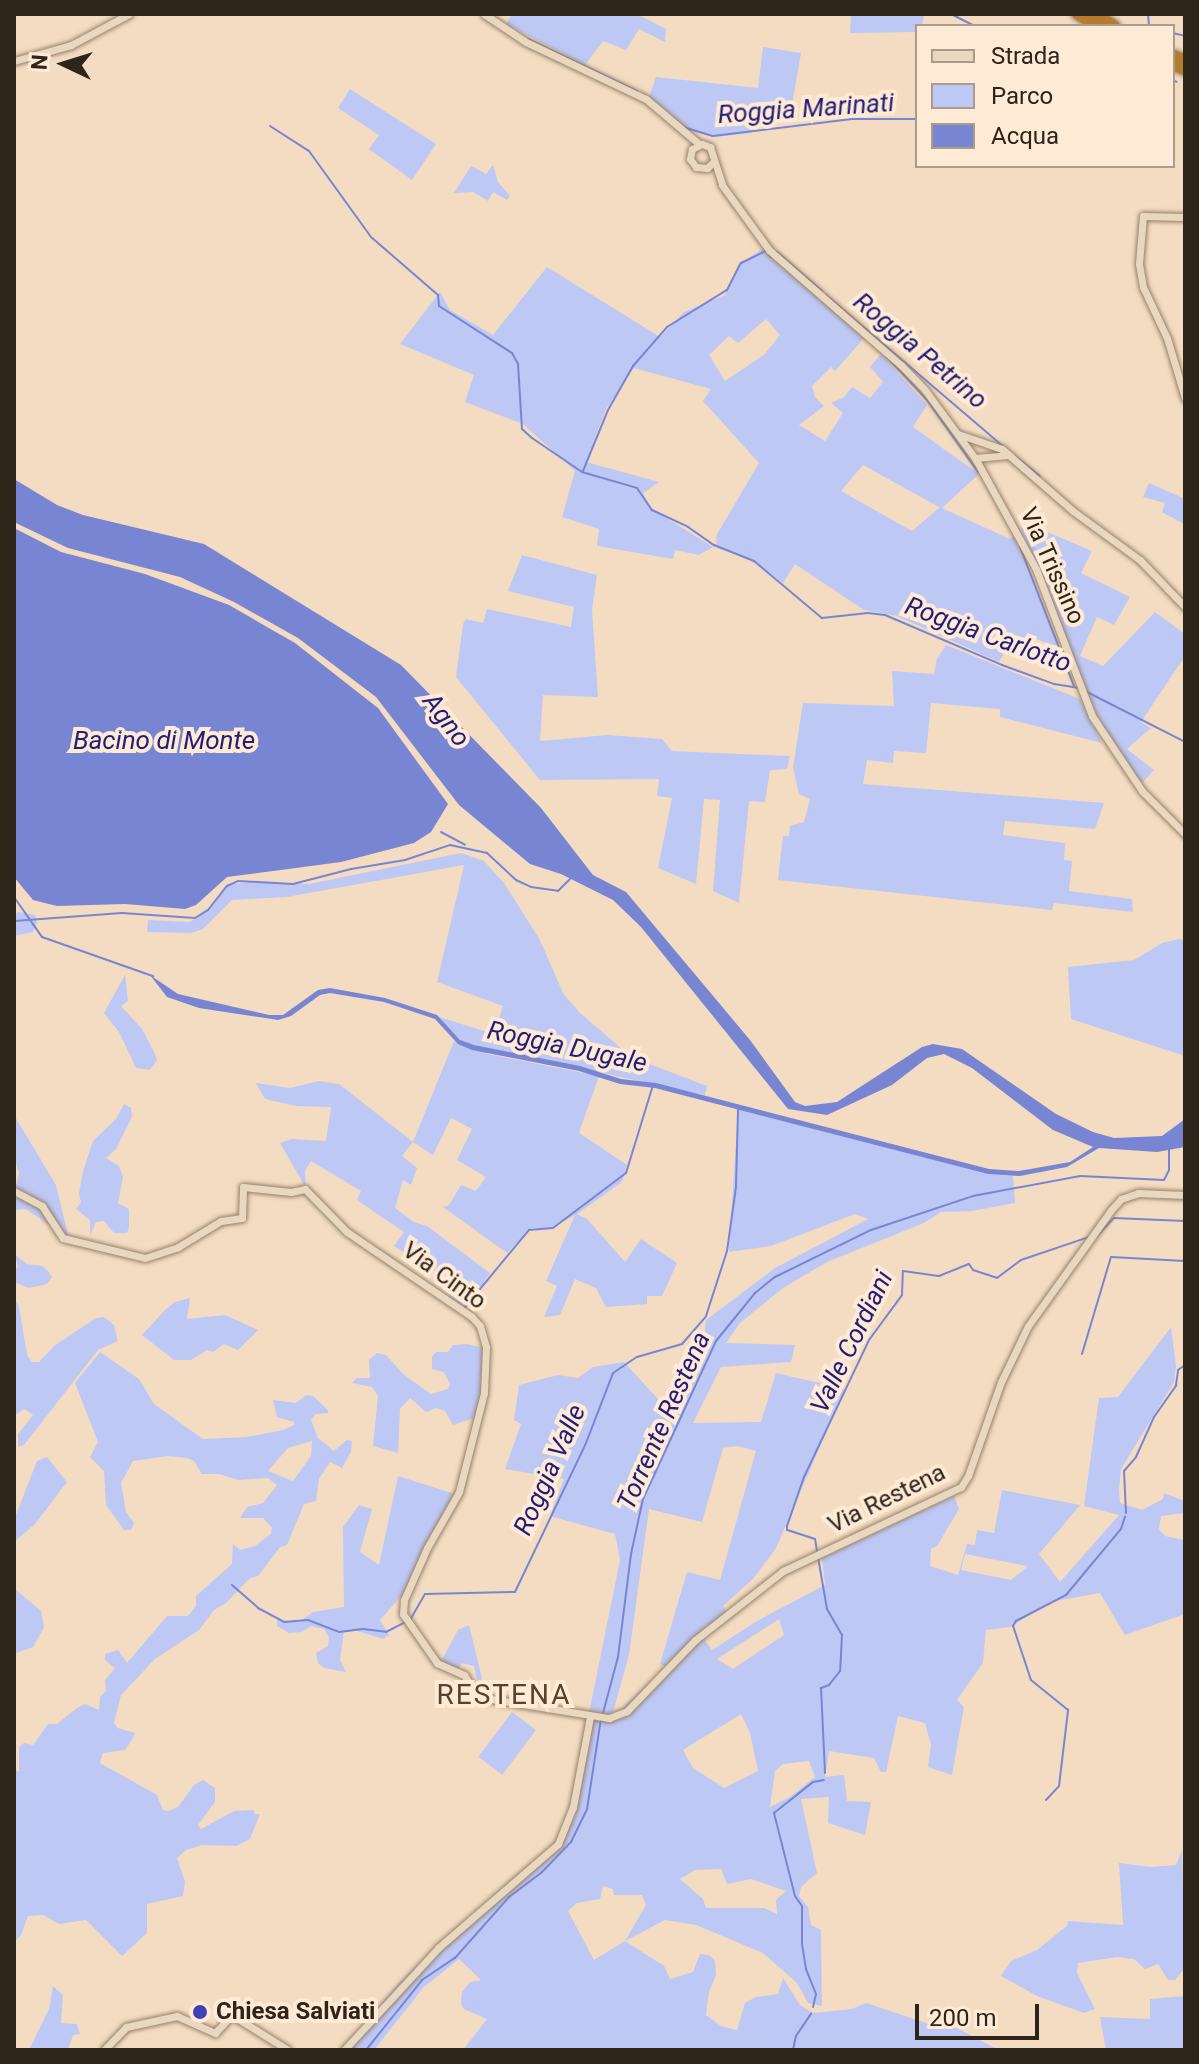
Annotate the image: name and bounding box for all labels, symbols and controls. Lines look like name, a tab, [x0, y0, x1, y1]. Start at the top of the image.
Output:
north arrow	[24, 24, 104, 104]
legend	[915, 24, 1175, 168]
text: Strada	[991, 42, 1060, 70]
text: N	[27, 54, 53, 71]
text: Parco	[991, 82, 1053, 110]
water label: Roggia Marinati	[717, 87, 895, 131]
text: Acqua	[991, 122, 1059, 150]
water label: Roggia Petrino	[847, 286, 993, 416]
street label: Via Trissino	[1013, 503, 1091, 629]
water label: Roggia Carlotto	[901, 591, 1075, 679]
water label: Agno	[416, 687, 476, 753]
water label: Bacino di Monte	[73, 725, 255, 757]
water label: Roggia Dugale	[484, 1015, 650, 1079]
street label: Via Cinto	[397, 1236, 491, 1316]
water label: Valle Cordiani	[804, 1266, 900, 1418]
water label: Torrente Restena	[611, 1327, 717, 1515]
water label: Roggia Valle	[507, 1400, 593, 1540]
street label: Via Restena	[824, 1458, 950, 1540]
district label: RESTENA	[437, 1678, 571, 1712]
scale bar	[919, 1988, 1043, 2038]
place label: Chiesa Salviati	[216, 1998, 375, 2026]
marker: Chiesa Salviati	[191, 2003, 209, 2021]
text: 200 m	[929, 2004, 996, 2032]

